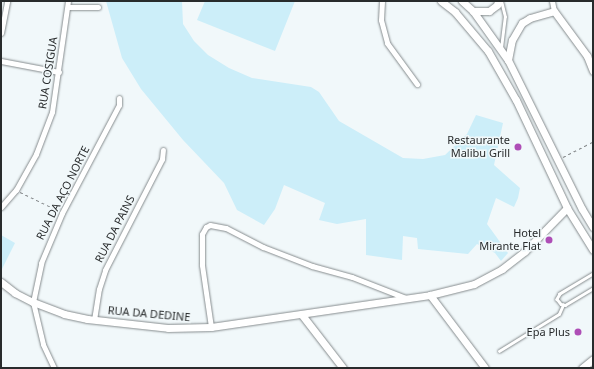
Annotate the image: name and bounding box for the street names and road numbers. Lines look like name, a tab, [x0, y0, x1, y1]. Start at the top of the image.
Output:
street label: RUA COSIGUA	[36, 36, 60, 110]
street label: RUA DA AÇO NORTE	[34, 144, 92, 242]
street label: RUA DA PAINS	[92, 193, 138, 265]
street label: RUA DA DEDINE	[107, 304, 191, 324]

